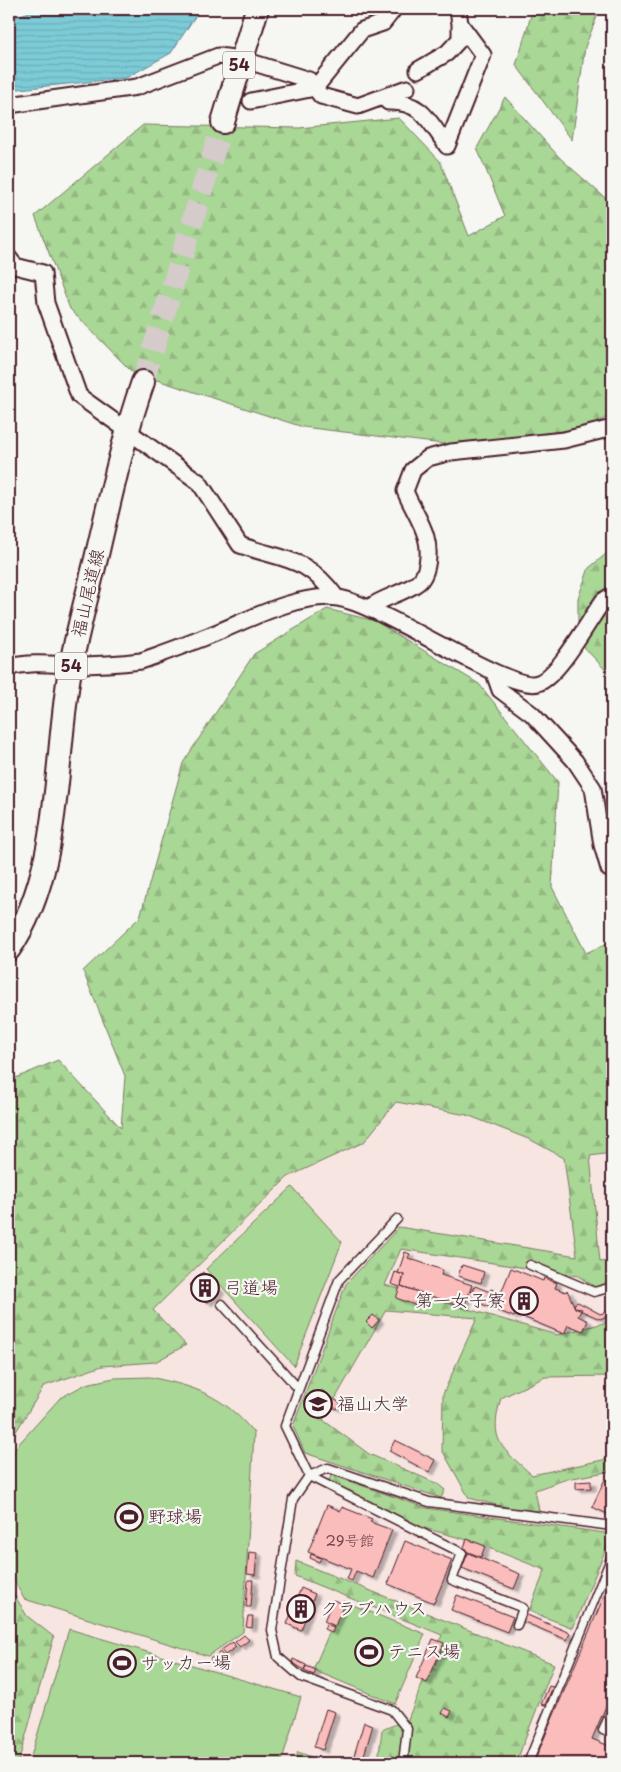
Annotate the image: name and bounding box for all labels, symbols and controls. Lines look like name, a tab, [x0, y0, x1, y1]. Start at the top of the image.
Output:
road number: 54	[223, 52, 255, 78]
street label: 福山尾道線	[63, 546, 110, 640]
road number: 54	[55, 652, 87, 679]
building icon: 弓道場	[190, 1273, 220, 1303]
place label: 弓道場	[224, 1273, 278, 1300]
place label: 第一女子寮	[415, 1286, 505, 1313]
building icon: 第一女子寮	[509, 1286, 539, 1316]
school or university icon: 福山大学	[303, 1389, 333, 1419]
place label: 福山大学	[337, 1389, 409, 1416]
sports icon: 野球場	[114, 1502, 144, 1532]
place label: 野球場	[148, 1502, 202, 1529]
house number: 29号館	[325, 1528, 375, 1551]
building icon: クラブハウス	[286, 1594, 316, 1624]
place label: クラブハウス	[320, 1594, 427, 1621]
sports icon: テニス場	[354, 1637, 384, 1667]
place label: テニス場	[388, 1637, 460, 1664]
sports icon: サッカー場	[107, 1648, 137, 1678]
place label: サッカー場	[141, 1648, 231, 1675]

